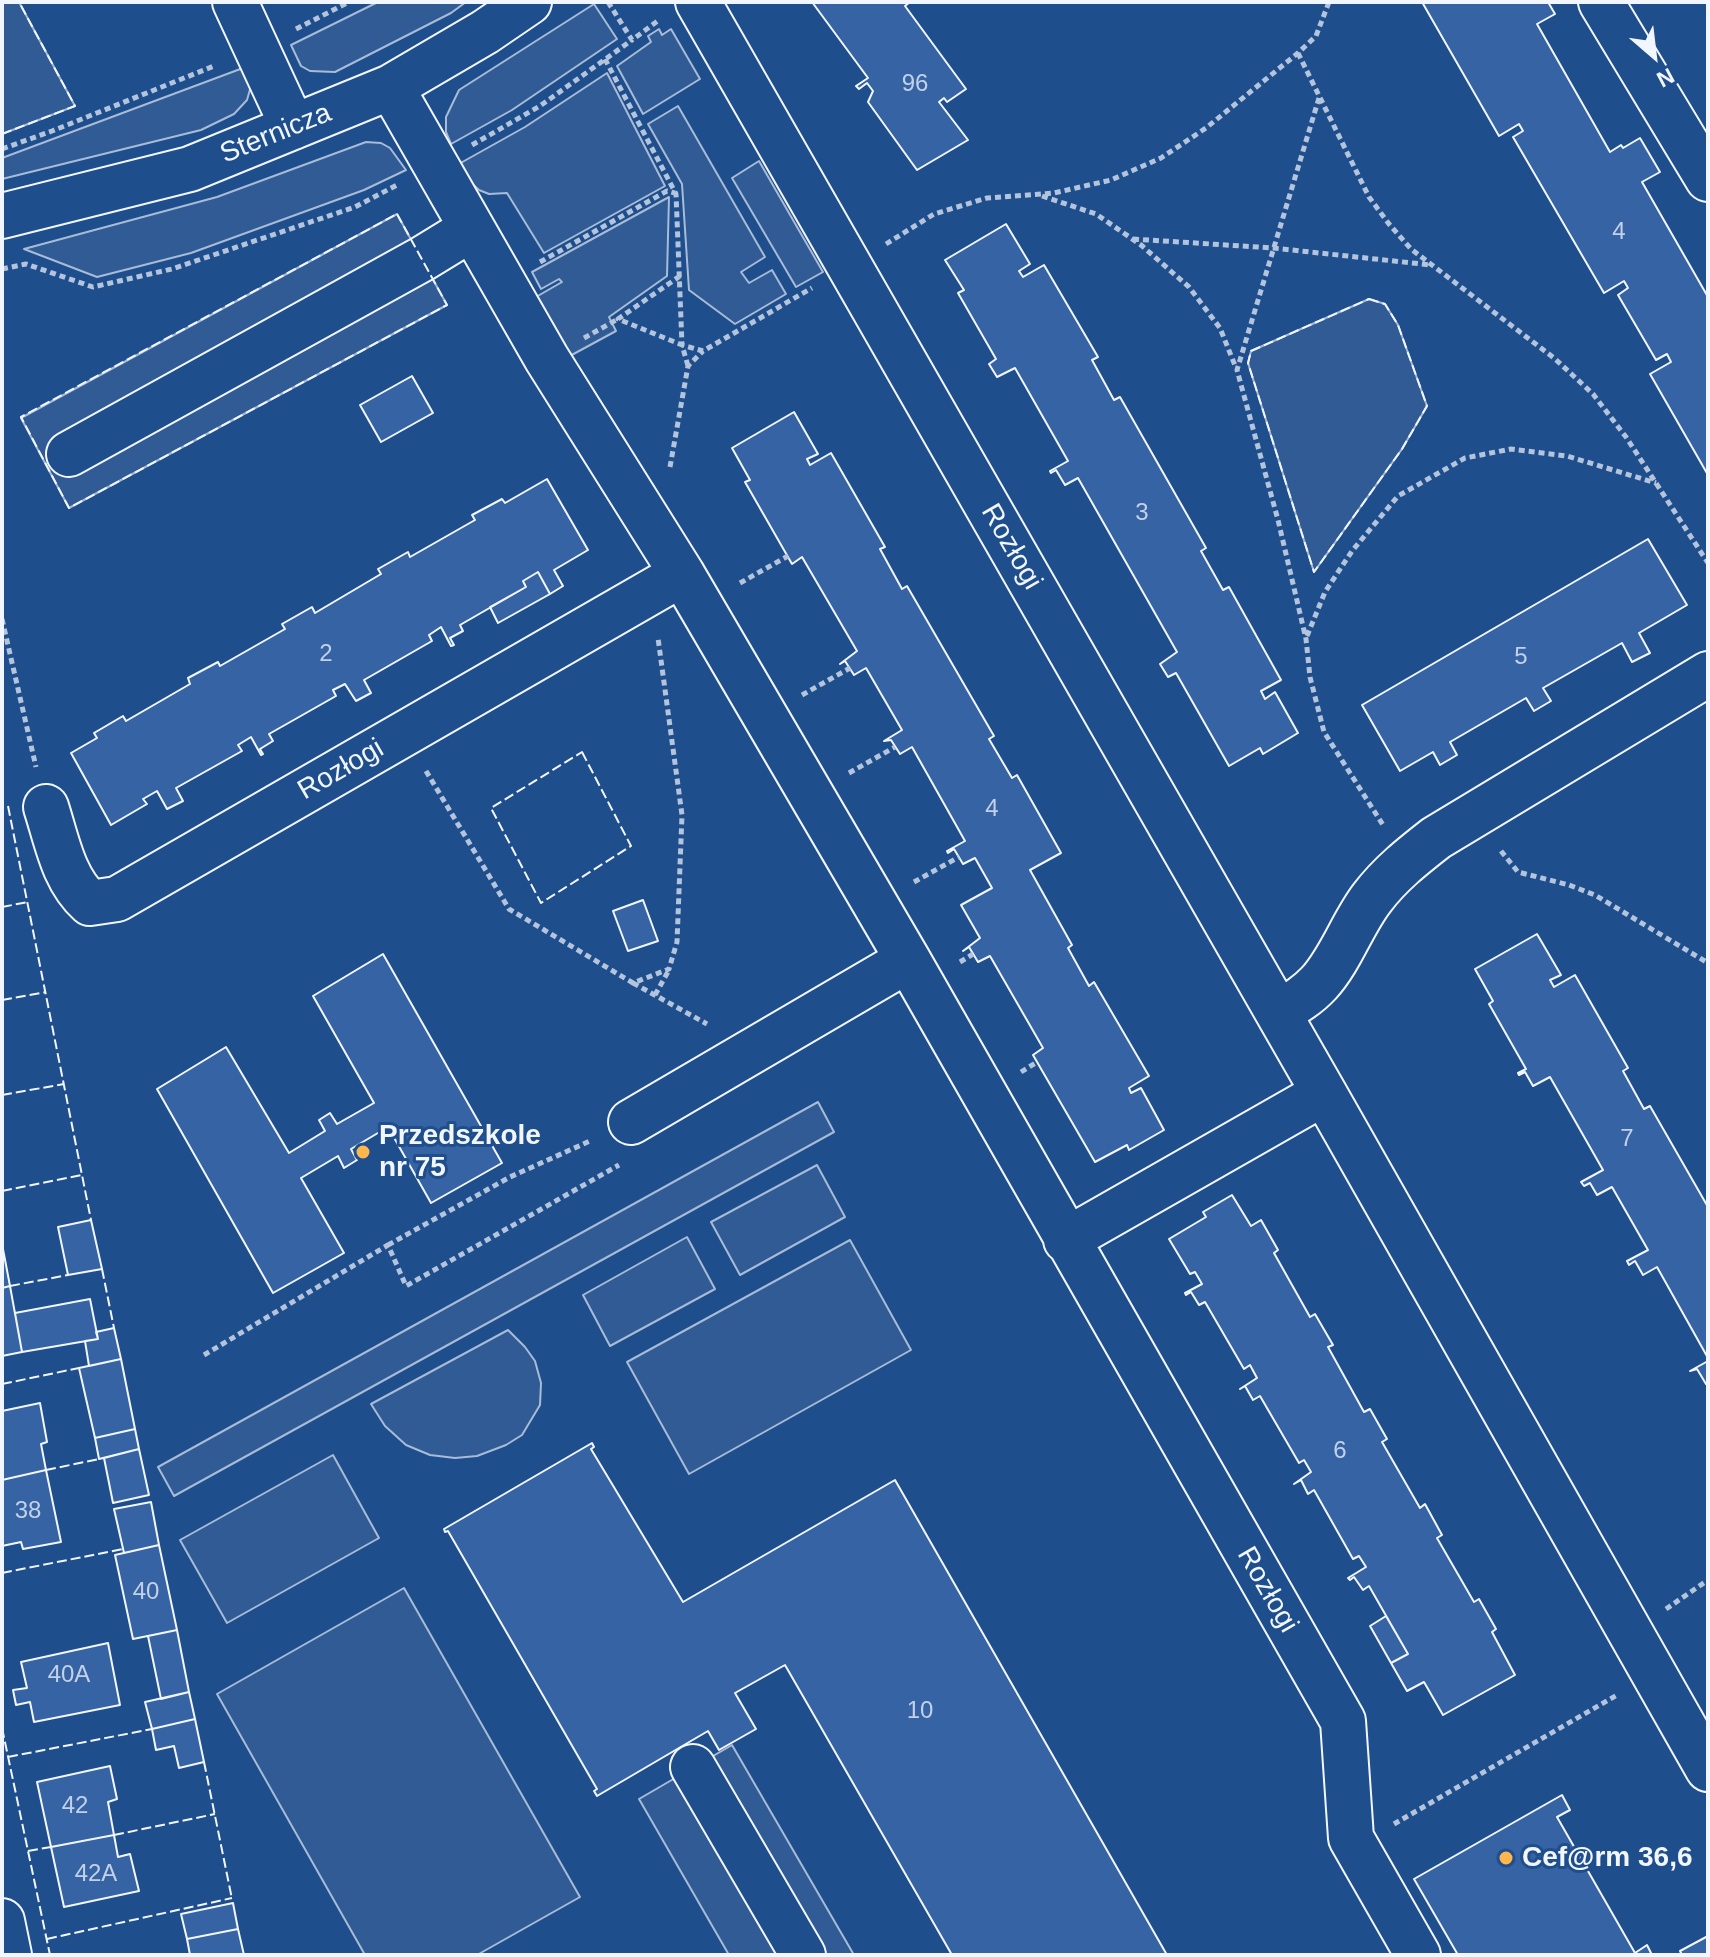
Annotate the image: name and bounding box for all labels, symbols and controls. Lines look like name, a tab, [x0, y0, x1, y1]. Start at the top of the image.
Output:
north arrow	[1614, 16, 1694, 96]
text: N	[1653, 63, 1678, 92]
house number: 96	[902, 70, 928, 98]
street label: Sternicza	[216, 97, 336, 171]
house number: 4	[1612, 218, 1626, 246]
street label: Rozłogi	[973, 498, 1049, 596]
house number: 3	[1135, 499, 1149, 527]
house number: 2	[319, 640, 333, 668]
house number: 5	[1514, 643, 1528, 671]
street label: Rozłogi	[292, 732, 390, 808]
house number: 4	[985, 795, 999, 823]
place label: Przedszkole nr 75	[379, 1119, 541, 1185]
house number: 7	[1620, 1125, 1634, 1153]
marker: Przedszkole nr 75	[354, 1143, 372, 1161]
house number: 6	[1333, 1437, 1347, 1465]
house number: 38	[15, 1497, 41, 1525]
street label: Rozłogi	[1229, 1541, 1305, 1639]
house number: 40	[133, 1578, 159, 1606]
house number: 40A	[48, 1661, 90, 1689]
house number: 10	[907, 1697, 933, 1725]
house number: 42	[62, 1792, 88, 1820]
place label: Cef@rm 36,6	[1522, 1841, 1692, 1875]
marker: Cef@rm 36,6	[1497, 1849, 1515, 1867]
house number: 42A	[75, 1860, 117, 1888]

